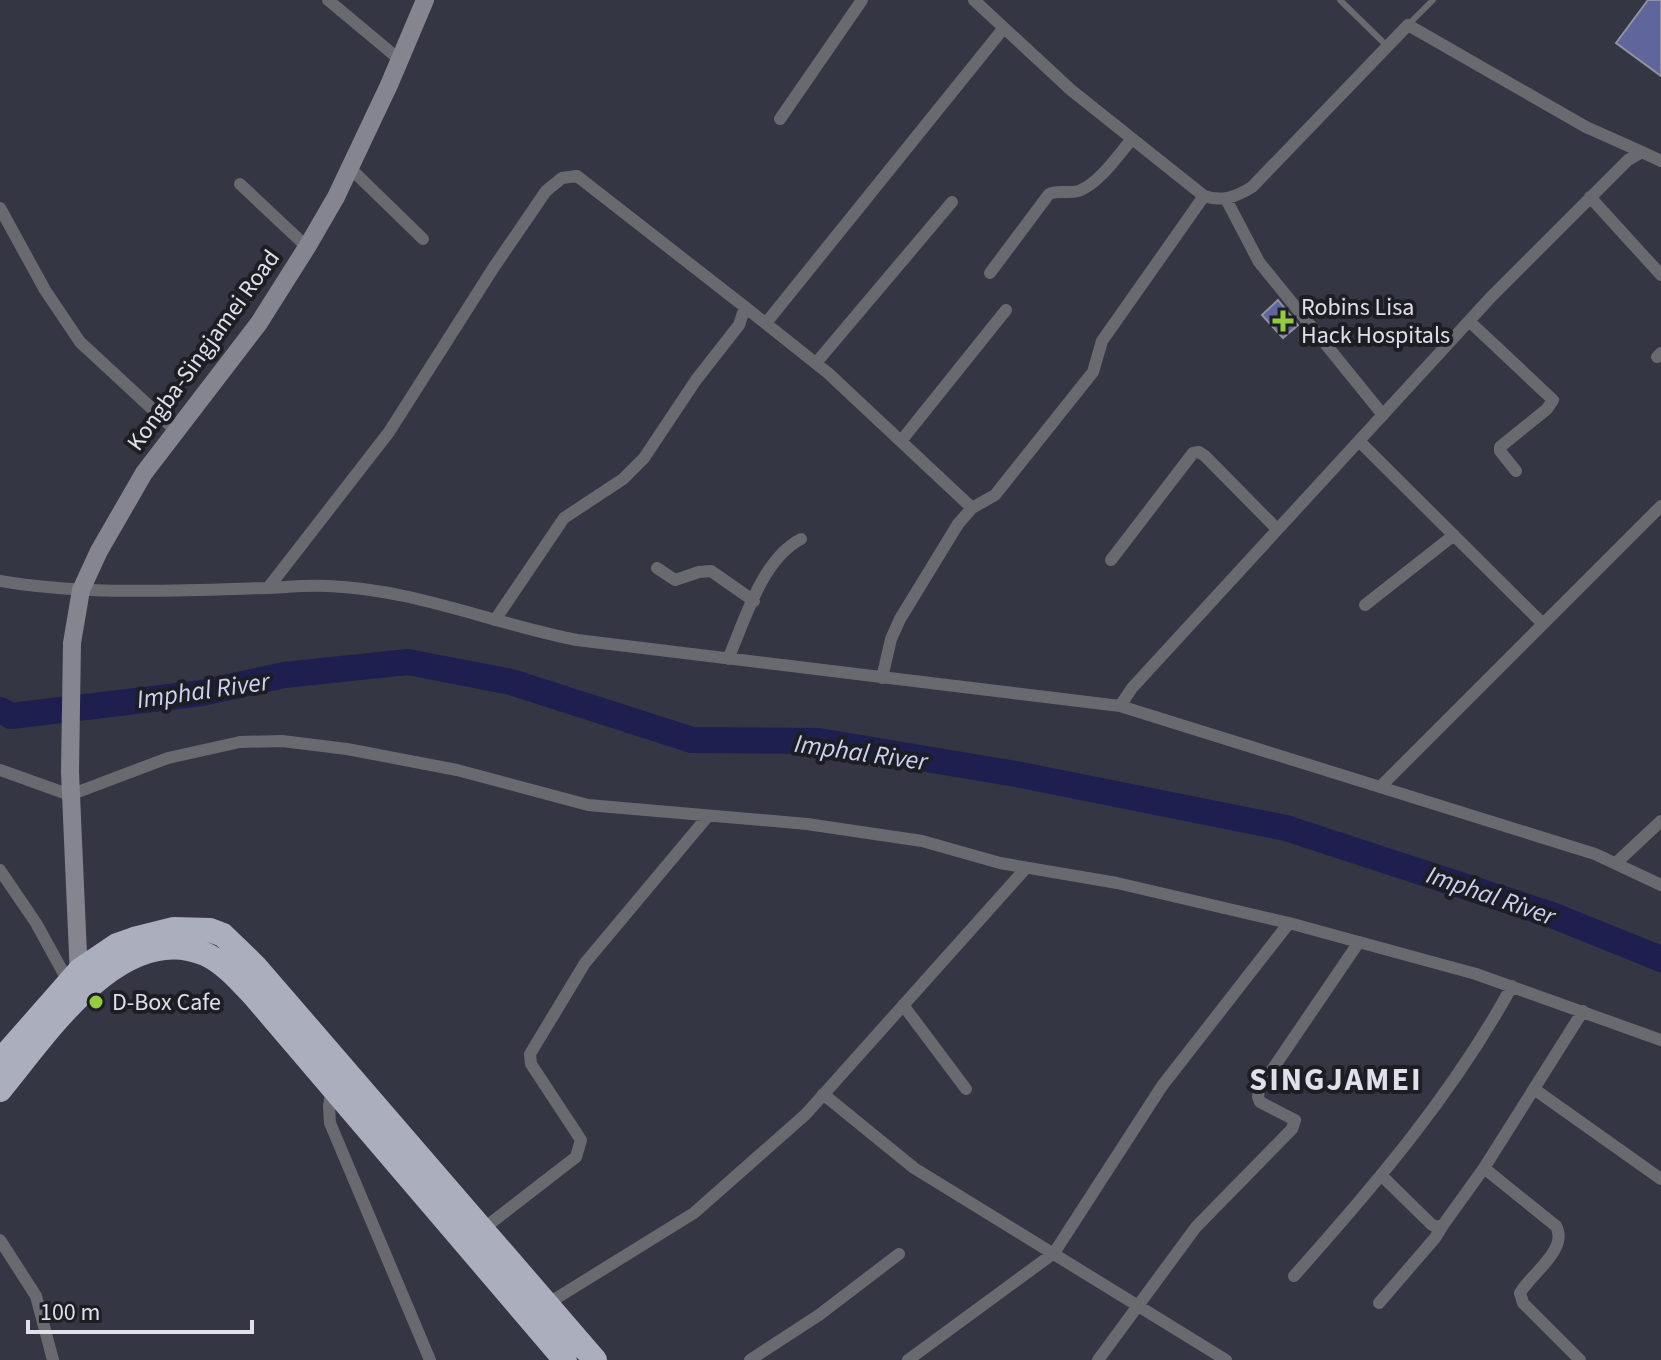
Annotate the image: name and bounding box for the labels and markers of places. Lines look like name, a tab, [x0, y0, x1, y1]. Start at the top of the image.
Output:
place label: Robins Lisa Hack Hospitals	[1301, 290, 1450, 353]
marker: Robins Lisa Hack Hospitals	[1272, 310, 1294, 332]
place label: D-Box Cafe	[112, 985, 221, 1020]
marker: D-Box Cafe	[87, 993, 105, 1011]

